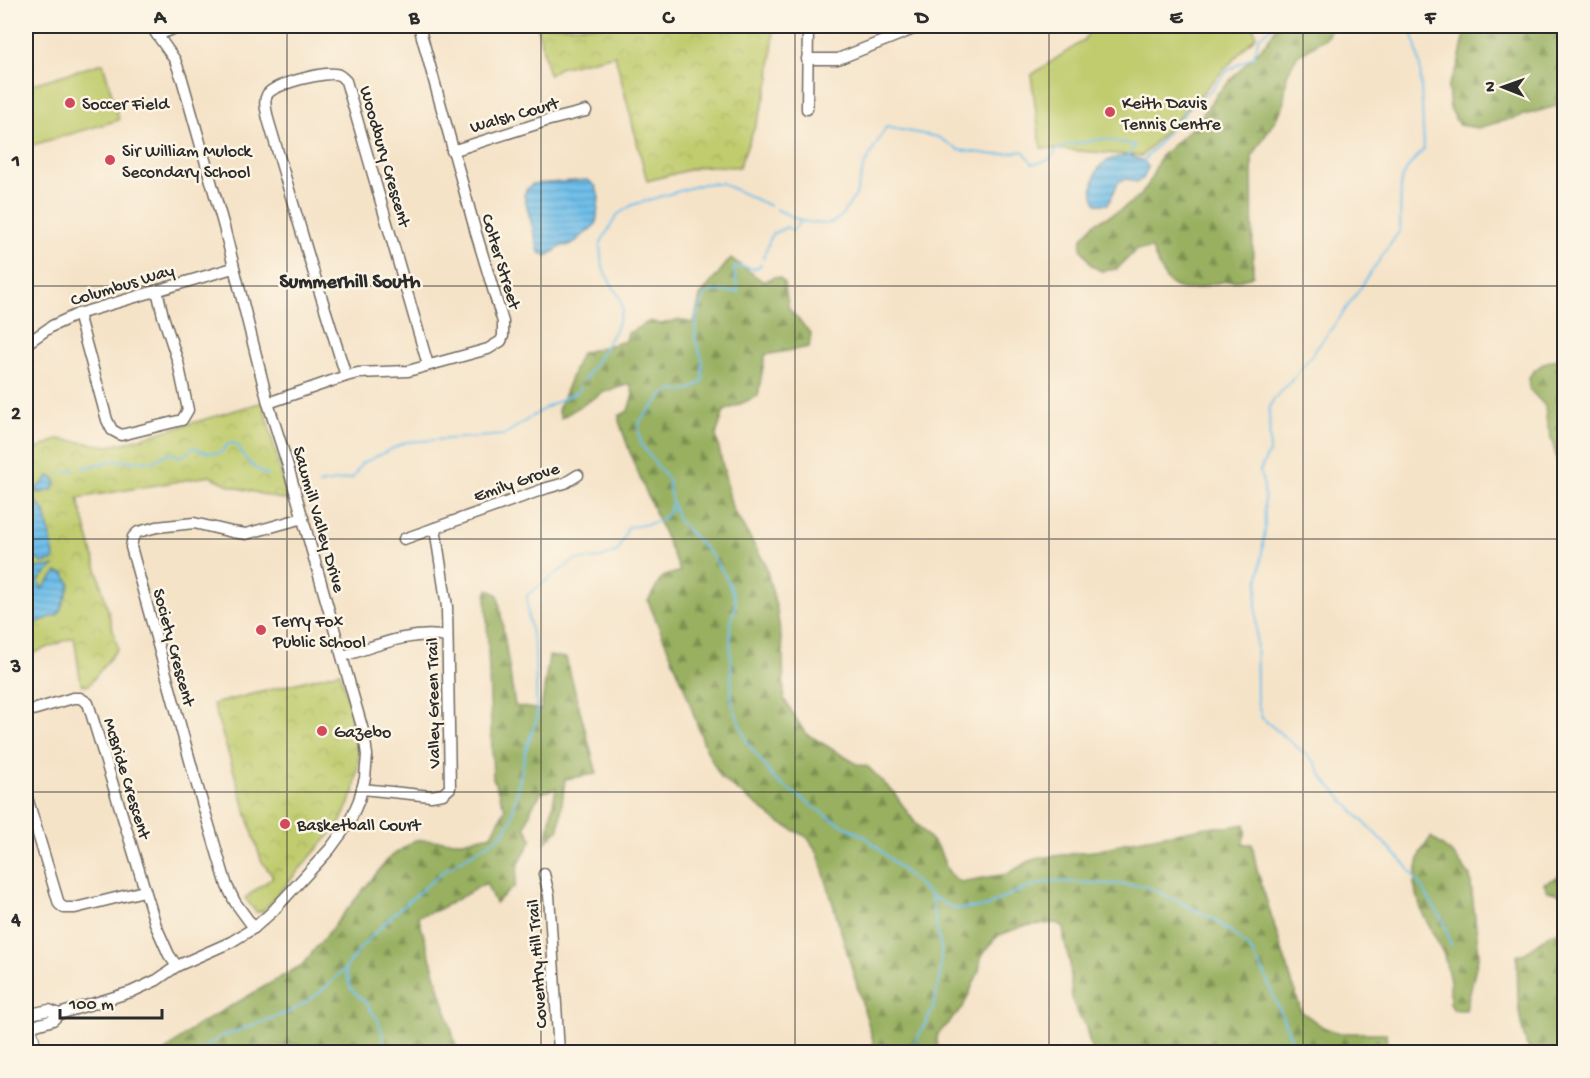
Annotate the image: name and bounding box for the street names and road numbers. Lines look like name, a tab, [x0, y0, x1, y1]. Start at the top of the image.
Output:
street label: Woodbury Crescent	[353, 84, 414, 231]
street label: Walsh Court	[468, 93, 563, 139]
street label: Colter Street	[475, 212, 525, 313]
street label: Columbus Way	[68, 261, 177, 312]
street label: Sawmill Valley Drive	[287, 444, 349, 596]
street label: Emily Grove	[471, 459, 563, 508]
street label: Society Crescent	[147, 587, 199, 710]
street label: Valley Green Trail	[423, 637, 446, 769]
street label: McBride Crescent	[97, 716, 154, 843]
street label: Coventry Hill Trail	[524, 899, 553, 1029]

